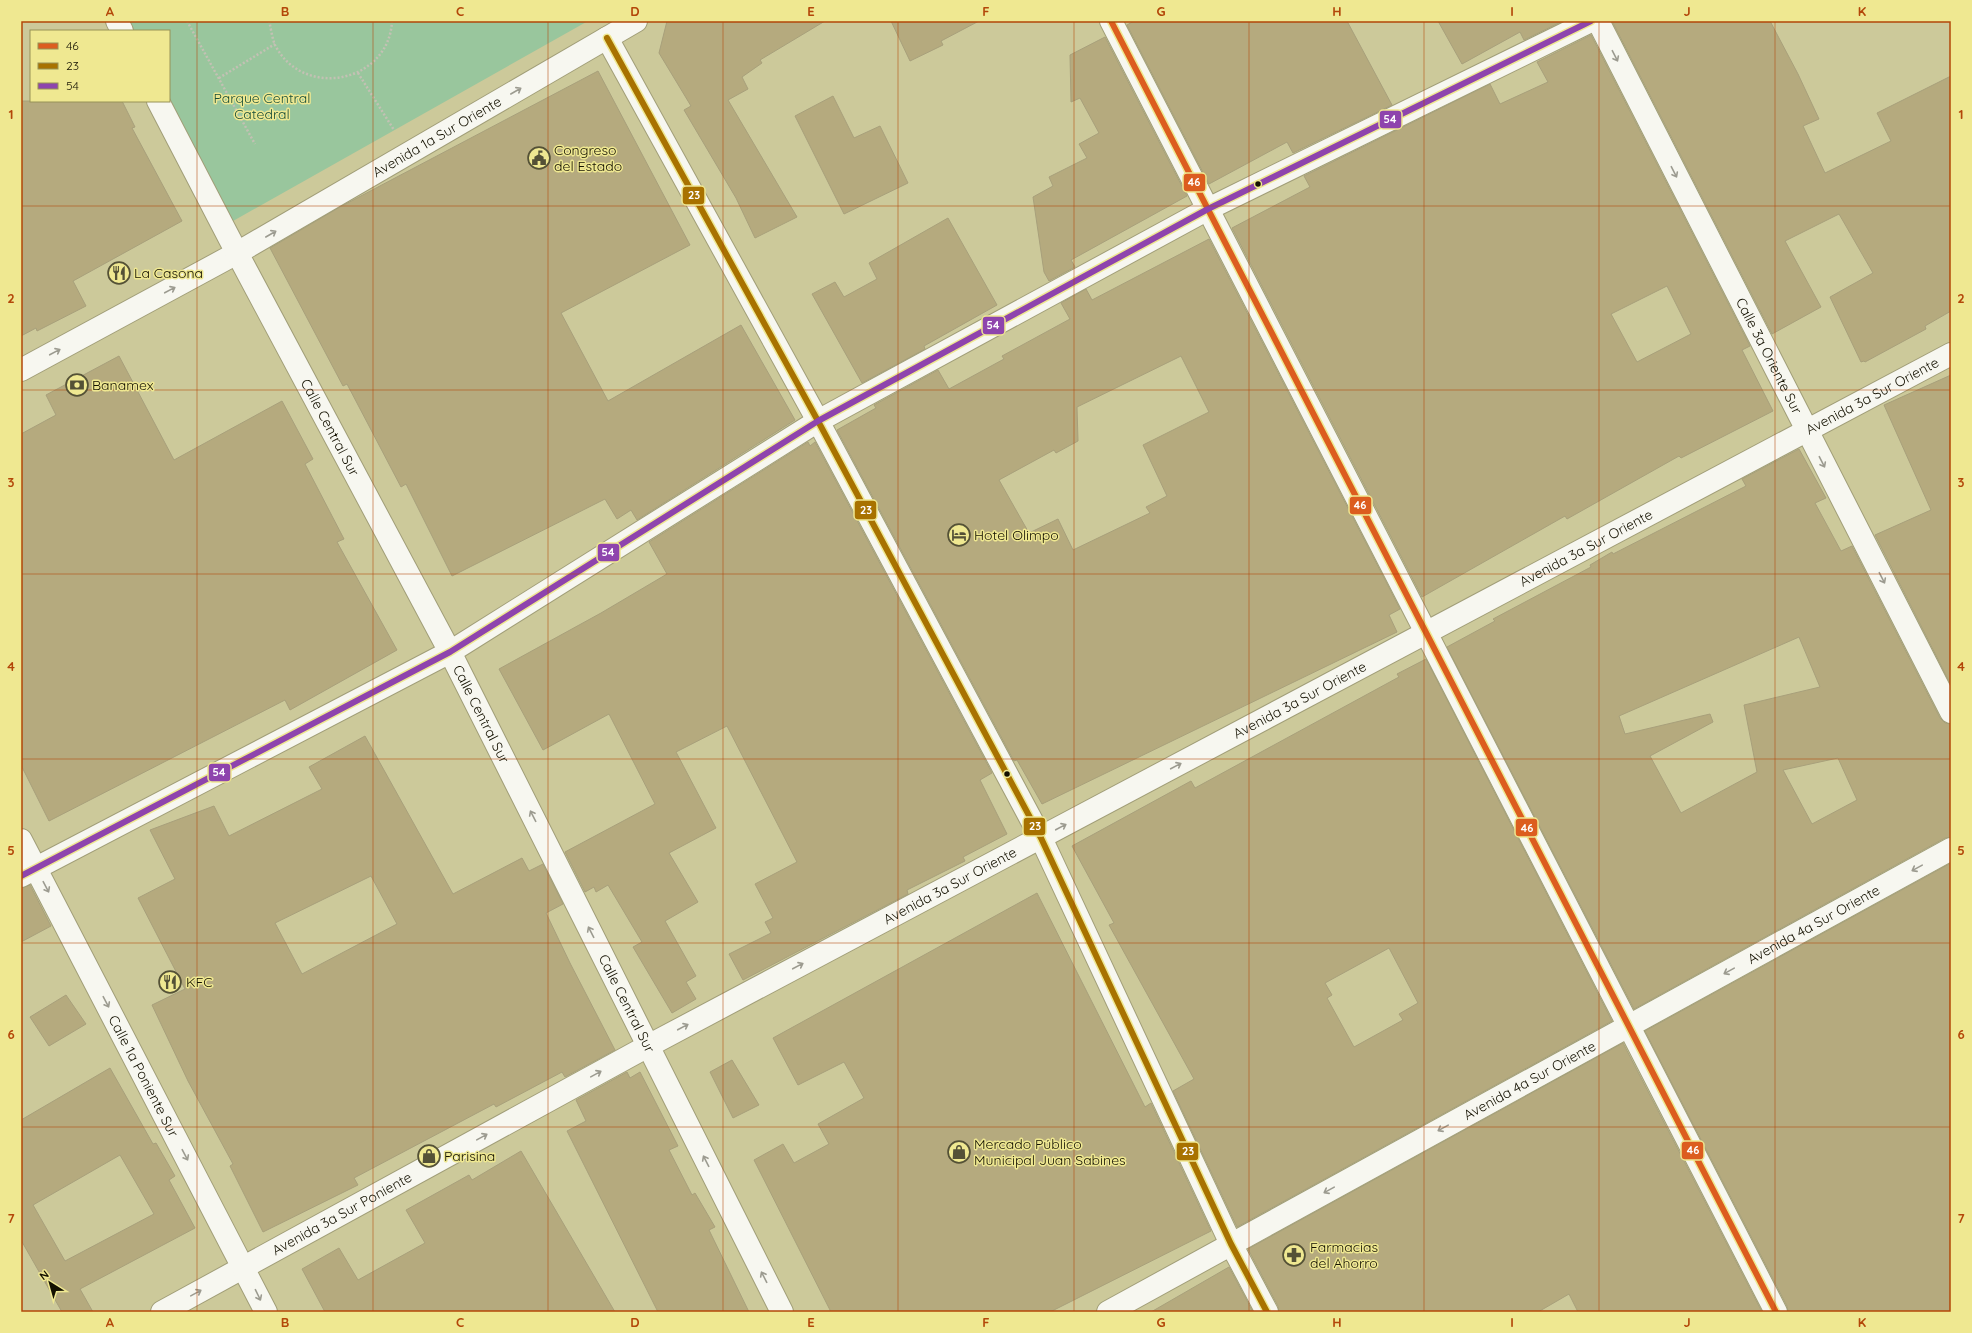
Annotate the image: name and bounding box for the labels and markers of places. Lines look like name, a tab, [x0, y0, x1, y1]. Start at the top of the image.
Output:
place label: Congreso del Estado	[554, 141, 622, 175]
public building icon: Congreso del Estado	[526, 145, 552, 171]
unlabelled marker	[1253, 179, 1263, 189]
restaurant icon: La Casona	[106, 260, 132, 286]
place label: La Casona	[134, 264, 203, 282]
bank icon: Banamex	[64, 372, 90, 398]
place label: Banamex	[92, 376, 154, 394]
hotel icon: Hotel Olimpo	[946, 522, 972, 548]
place label: Hotel Olimpo	[974, 526, 1059, 544]
unlabelled marker	[1002, 769, 1012, 779]
restaurant icon: KFC	[157, 969, 183, 995]
place label: KFC	[186, 973, 212, 991]
place label: Mercado Público Municipal Juan Sabines	[974, 1135, 1126, 1169]
shop icon: Mercado Público Municipal Juan Sabines	[946, 1139, 972, 1165]
shop icon: Parisina	[416, 1143, 442, 1169]
place label: Parisina	[444, 1147, 495, 1165]
place label: Farmacias del Ahorro	[1310, 1238, 1378, 1272]
pharmacy icon: Farmacias del Ahorro	[1281, 1242, 1307, 1268]

